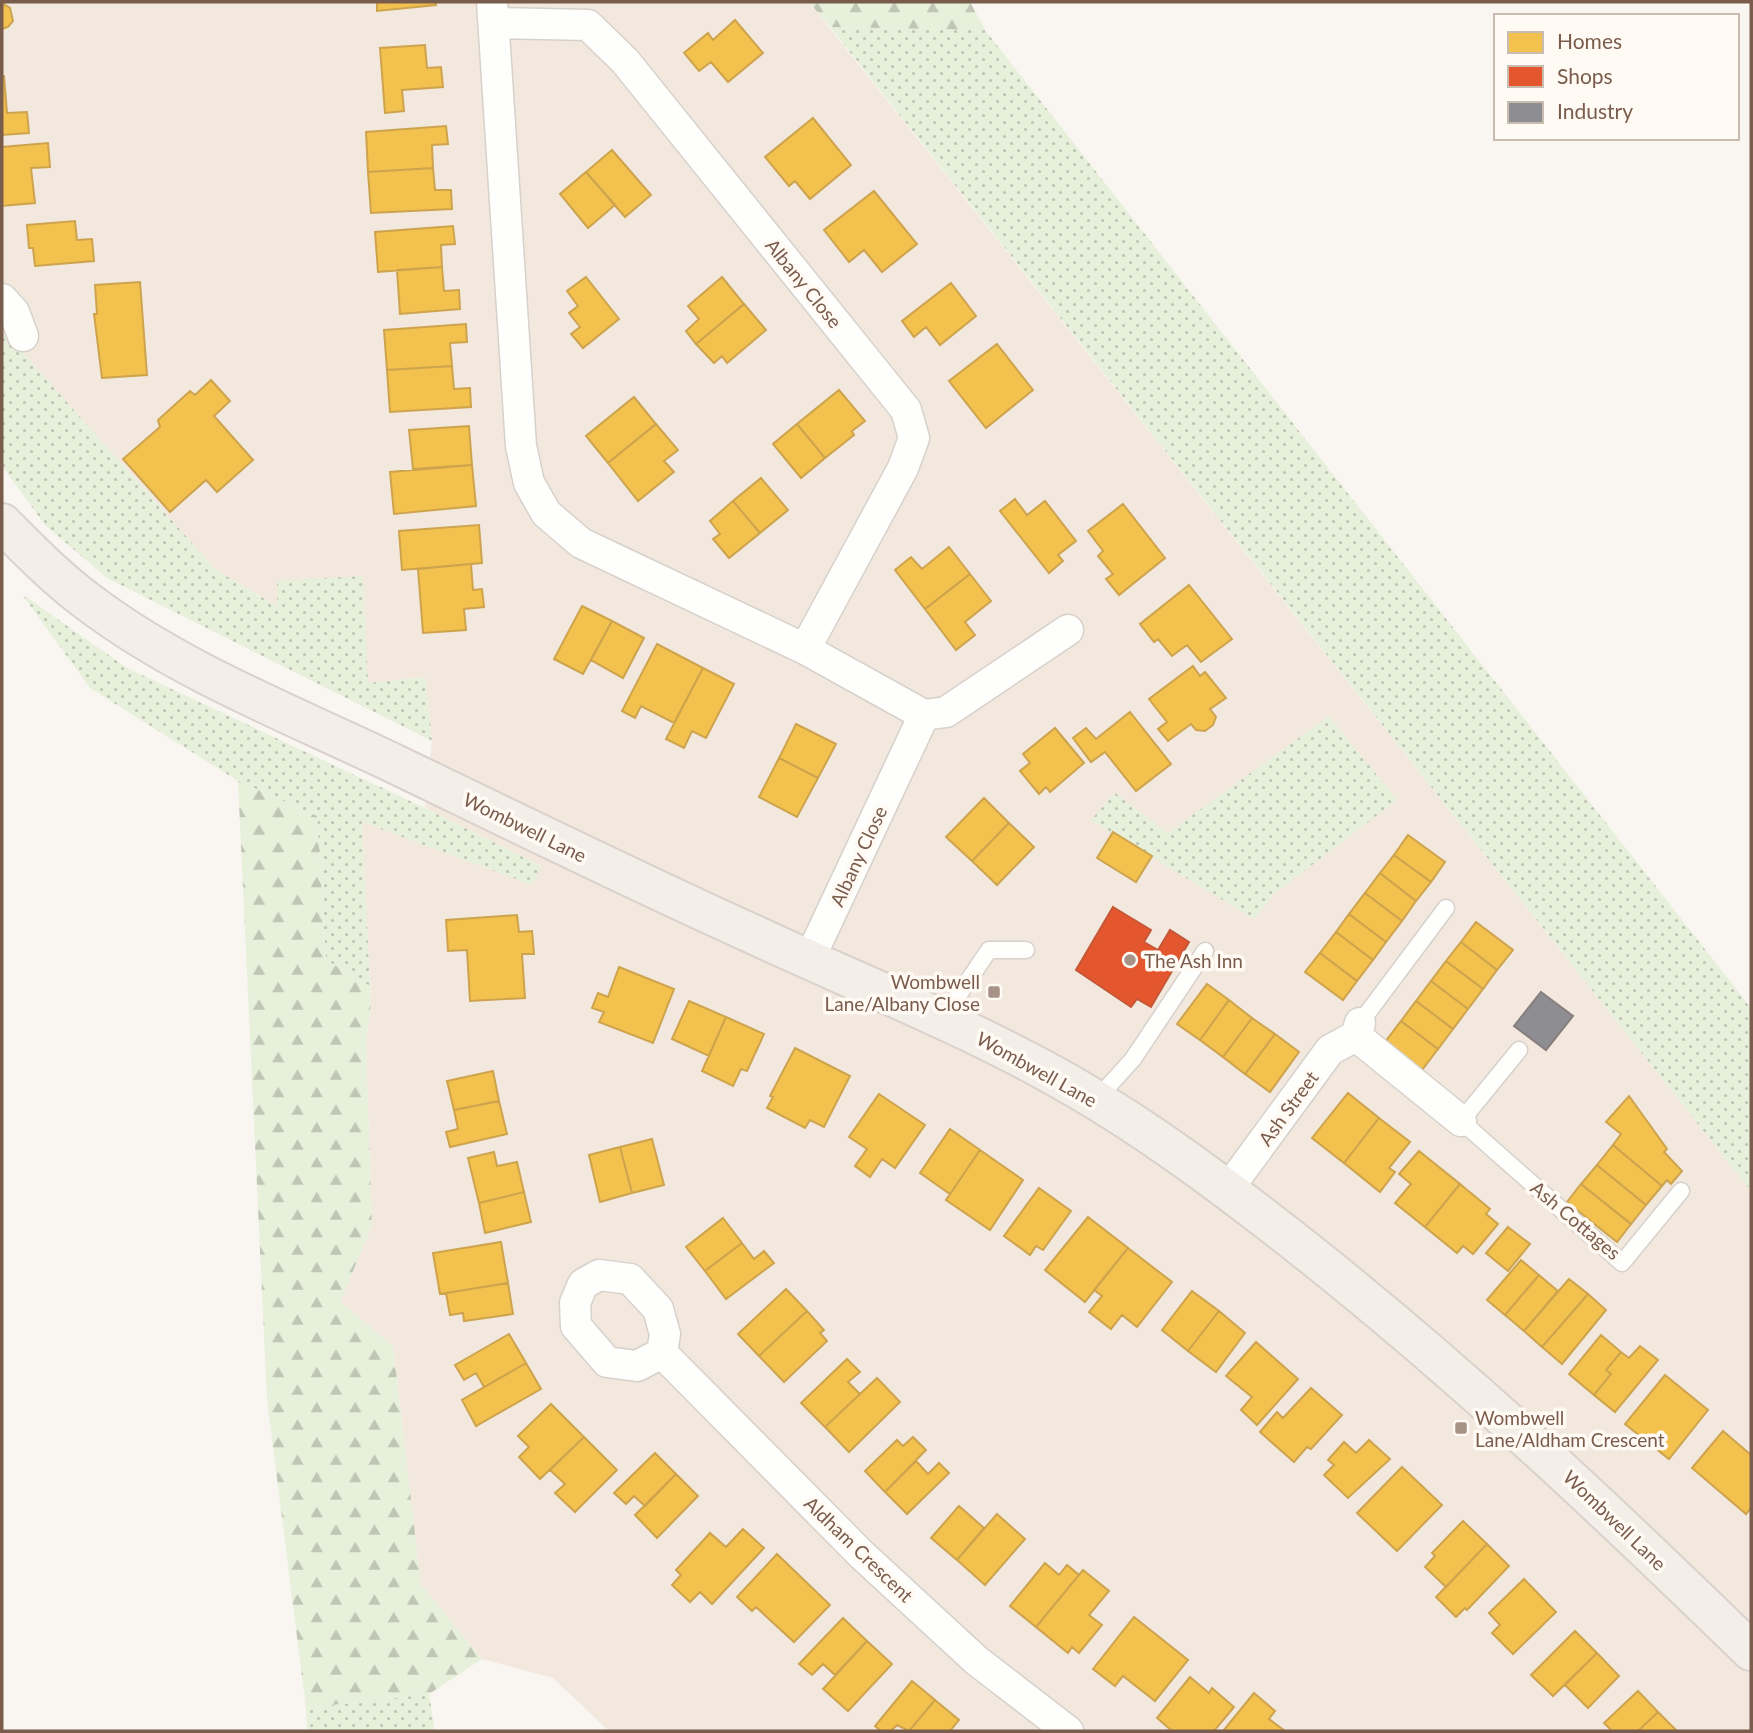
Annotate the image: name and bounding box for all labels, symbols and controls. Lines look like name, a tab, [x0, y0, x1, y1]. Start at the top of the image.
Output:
legend	[1494, 14, 1739, 140]
text: Homes	[1557, 28, 1622, 53]
text: Shops	[1557, 63, 1613, 88]
text: Industry	[1557, 98, 1633, 123]
street label: Albany Close	[761, 234, 847, 332]
street label: Wombwell Lane	[460, 787, 590, 867]
street label: Albany Close	[825, 802, 891, 910]
place label: The Ash Inn	[1144, 949, 1243, 972]
marker: The Ash Inn	[1122, 952, 1138, 968]
place label: Wombwell Lane/Albany Close	[824, 970, 980, 1015]
marker: Wombwell Lane/Albany Close	[986, 984, 1002, 1000]
street label: Wombwell Lane	[973, 1026, 1101, 1112]
street label: Ash Street	[1253, 1066, 1323, 1150]
street label: Ash Cottages	[1526, 1176, 1626, 1264]
place label: Wombwell Lane/Aldham Crescent	[1475, 1406, 1665, 1451]
marker: Wombwell Lane/Aldham Crescent	[1453, 1420, 1469, 1436]
street label: Wombwell Lane	[1559, 1465, 1671, 1575]
street label: Aldham Crescent	[800, 1491, 918, 1607]

